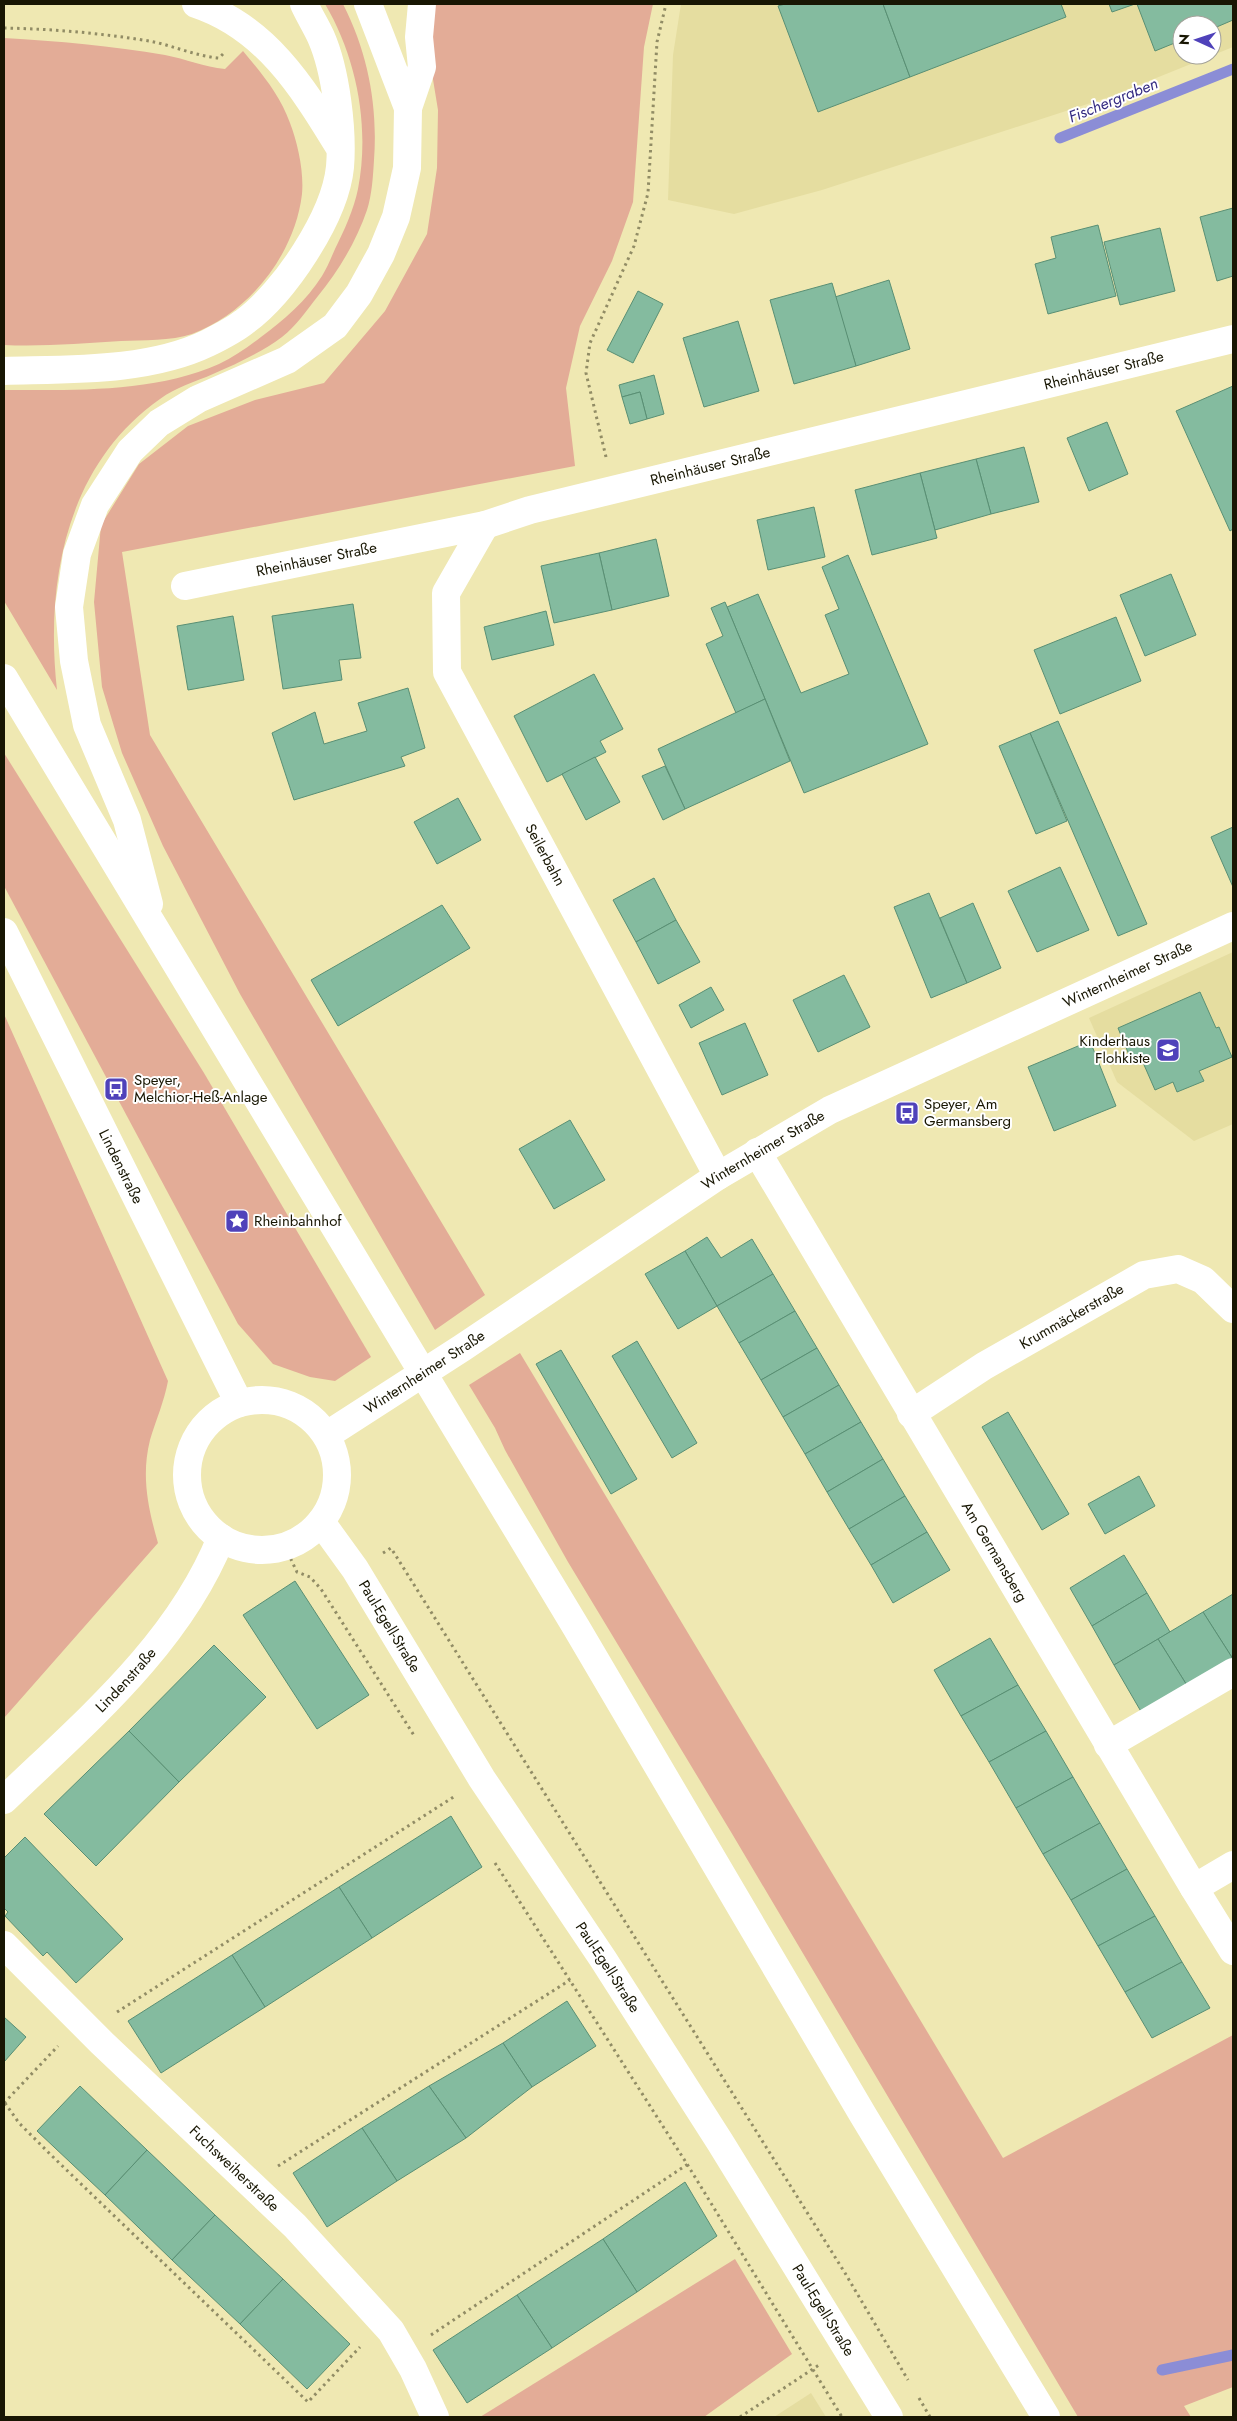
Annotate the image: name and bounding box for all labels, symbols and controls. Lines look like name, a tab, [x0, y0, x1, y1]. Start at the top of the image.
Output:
north arrow	[1172, 15, 1222, 65]
text: N	[1174, 33, 1194, 45]
water label: Fischergraben	[1065, 72, 1161, 128]
street label: Rheinhäuser Straße	[1041, 345, 1166, 396]
street label: Rheinhäuser Straße	[648, 441, 773, 491]
street label: Rheinhäuser Straße	[254, 536, 379, 582]
street label: Seilerbahn	[520, 820, 571, 890]
street label: Winternheimer Straße	[1059, 935, 1196, 1013]
place label: Kinderhaus Flohkiste	[1079, 1030, 1150, 1069]
school or university icon: Kinderhaus Flohkiste	[1155, 1037, 1181, 1063]
place label: Speyer, Melchior-Heß-Anlage	[134, 1069, 268, 1108]
bus stop icon: Speyer, Melchior-Heß-Anlage	[103, 1076, 129, 1102]
place label: Speyer, Am Germansberg	[924, 1093, 1011, 1132]
bus stop icon: Speyer, Am Germansberg	[894, 1100, 920, 1126]
street label: Winternheimer Straße	[697, 1104, 829, 1195]
street label: Lindenstraße	[93, 1125, 149, 1208]
place icon: Rheinbahnhof	[224, 1208, 250, 1234]
place label: Rheinbahnhof	[254, 1210, 342, 1232]
street label: Krummäckerstraße	[1015, 1278, 1128, 1355]
street label: Winternheimer Straße	[360, 1325, 489, 1419]
street label: Am Germansberg	[956, 1498, 1033, 1606]
street label: Paul-Egell-Straße	[353, 1576, 426, 1677]
street label: Lindenstraße	[90, 1643, 161, 1717]
street label: Paul-Egell-Straße	[570, 1918, 646, 2017]
street label: Fuchsweiherstraße	[184, 2120, 285, 2217]
street label: Paul-Egell-Straße	[787, 2260, 860, 2361]

